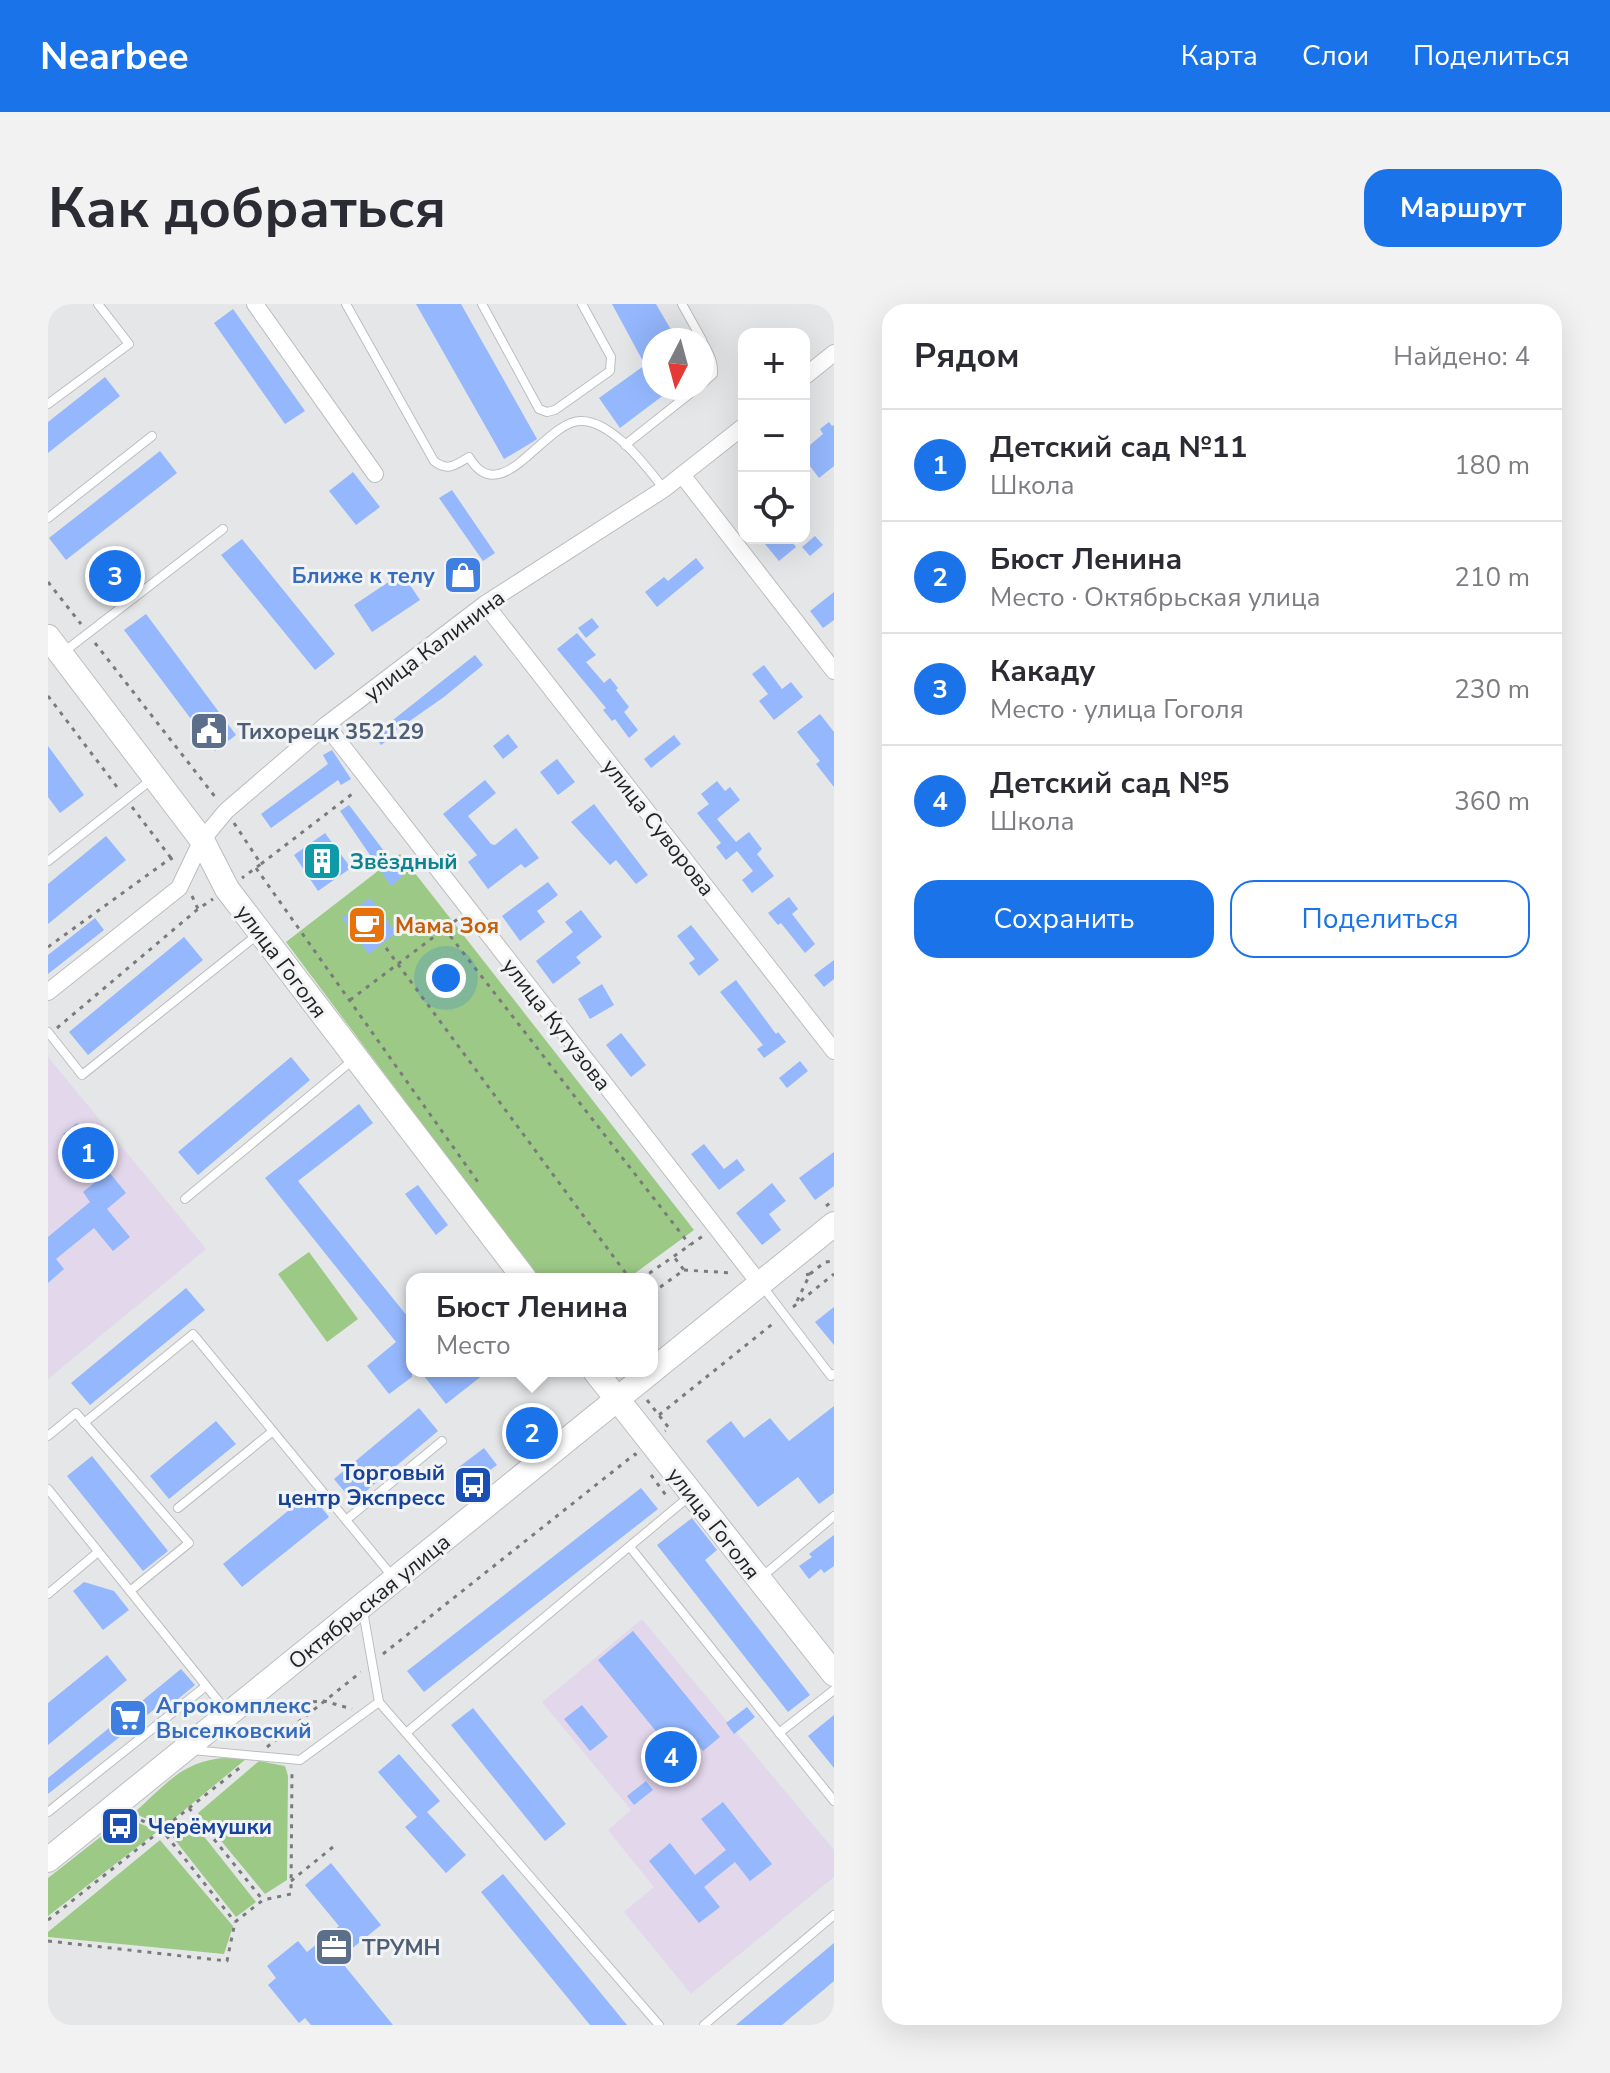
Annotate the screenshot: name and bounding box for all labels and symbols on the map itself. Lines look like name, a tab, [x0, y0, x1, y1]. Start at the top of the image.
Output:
north arrow	[642, 328, 714, 400]
pin: 3	[89, 546, 141, 606]
shop icon: Ближе к телу	[442, 554, 484, 596]
place label: Ближе к телу	[292, 561, 435, 591]
street label: улица Калинина	[358, 583, 511, 709]
public building icon: Тихорецк 352129	[188, 710, 230, 752]
place label: Тихорецк 352129	[237, 717, 424, 747]
street label: улица Суворова	[595, 753, 721, 903]
building icon: Звёздный	[301, 840, 343, 882]
place label: Звёздный	[350, 847, 458, 877]
street label: улица Гоголя	[229, 899, 334, 1025]
cafe icon: Мама Зоя	[346, 904, 388, 946]
place label: Мама Зоя	[395, 911, 499, 941]
street label: улица Кутузова	[495, 952, 618, 1097]
your location	[426, 958, 466, 998]
pin: 1	[62, 1123, 114, 1183]
pin: 2	[506, 1403, 558, 1463]
place label: Торговый центр Экспресс	[277, 1458, 445, 1513]
street label: улица Гоголя	[660, 1461, 767, 1586]
bus stop icon: Торговый центр Экспресс	[452, 1464, 494, 1506]
street label: Октябрьская улица	[282, 1527, 457, 1676]
place label: Агрокомплекс Выселковский	[156, 1691, 312, 1746]
supermarket icon: Агрокомплекс Выселковский	[107, 1697, 149, 1739]
pin: 4	[645, 1727, 697, 1787]
bus stop icon: Черёмушки	[99, 1805, 141, 1847]
place label: Черёмушки	[148, 1812, 272, 1842]
office icon: ТРУМН	[313, 1926, 355, 1968]
place label: ТРУМН	[362, 1933, 441, 1963]

